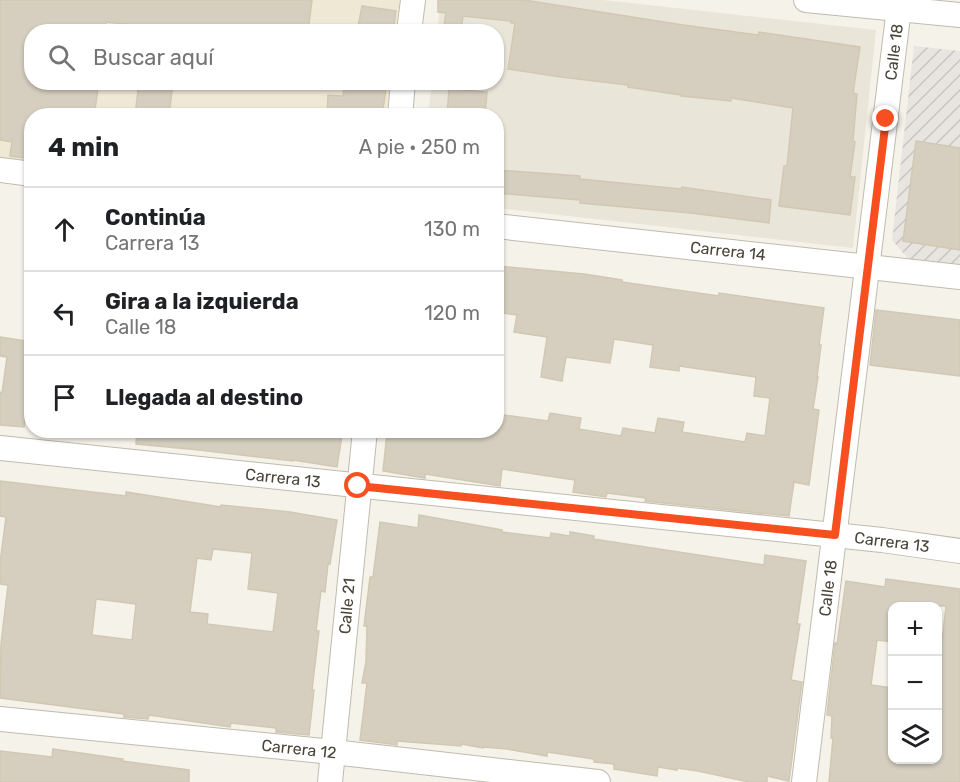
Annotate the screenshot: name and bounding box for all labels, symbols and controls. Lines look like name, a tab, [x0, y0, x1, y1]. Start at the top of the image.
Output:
street label: Calle 18	[881, 22, 907, 82]
search box	[24, 24, 504, 90]
icon: search	[45, 41, 78, 74]
text: Buscar aquí	[93, 44, 214, 71]
route end	[872, 105, 898, 131]
text: 4 min	[48, 132, 119, 163]
text: A pie · 250 m	[359, 135, 480, 159]
text: Continúa	[105, 204, 206, 231]
icon: ahead	[48, 213, 81, 246]
text: 130 m	[424, 217, 480, 241]
text: Carrera 13	[105, 231, 200, 255]
street label: Carrera 14	[689, 238, 767, 264]
text: Gira a la izquierda	[105, 288, 299, 315]
icon: left	[48, 297, 81, 330]
text: 120 m	[424, 301, 480, 325]
text: Calle 18	[105, 315, 176, 339]
icon: arrive	[48, 381, 81, 414]
text: Llegada al destino	[105, 384, 303, 411]
street label: Carrera 13	[244, 465, 322, 491]
route start	[344, 472, 370, 498]
street label: Carrera 13	[853, 528, 931, 556]
street label: Calle 18	[815, 558, 841, 618]
street label: Calle 21	[335, 577, 359, 635]
map controls	[888, 602, 942, 764]
button: +	[888, 602, 942, 656]
button: −	[888, 656, 942, 710]
button: layers	[888, 710, 942, 764]
street label: Carrera 12	[261, 736, 337, 762]

